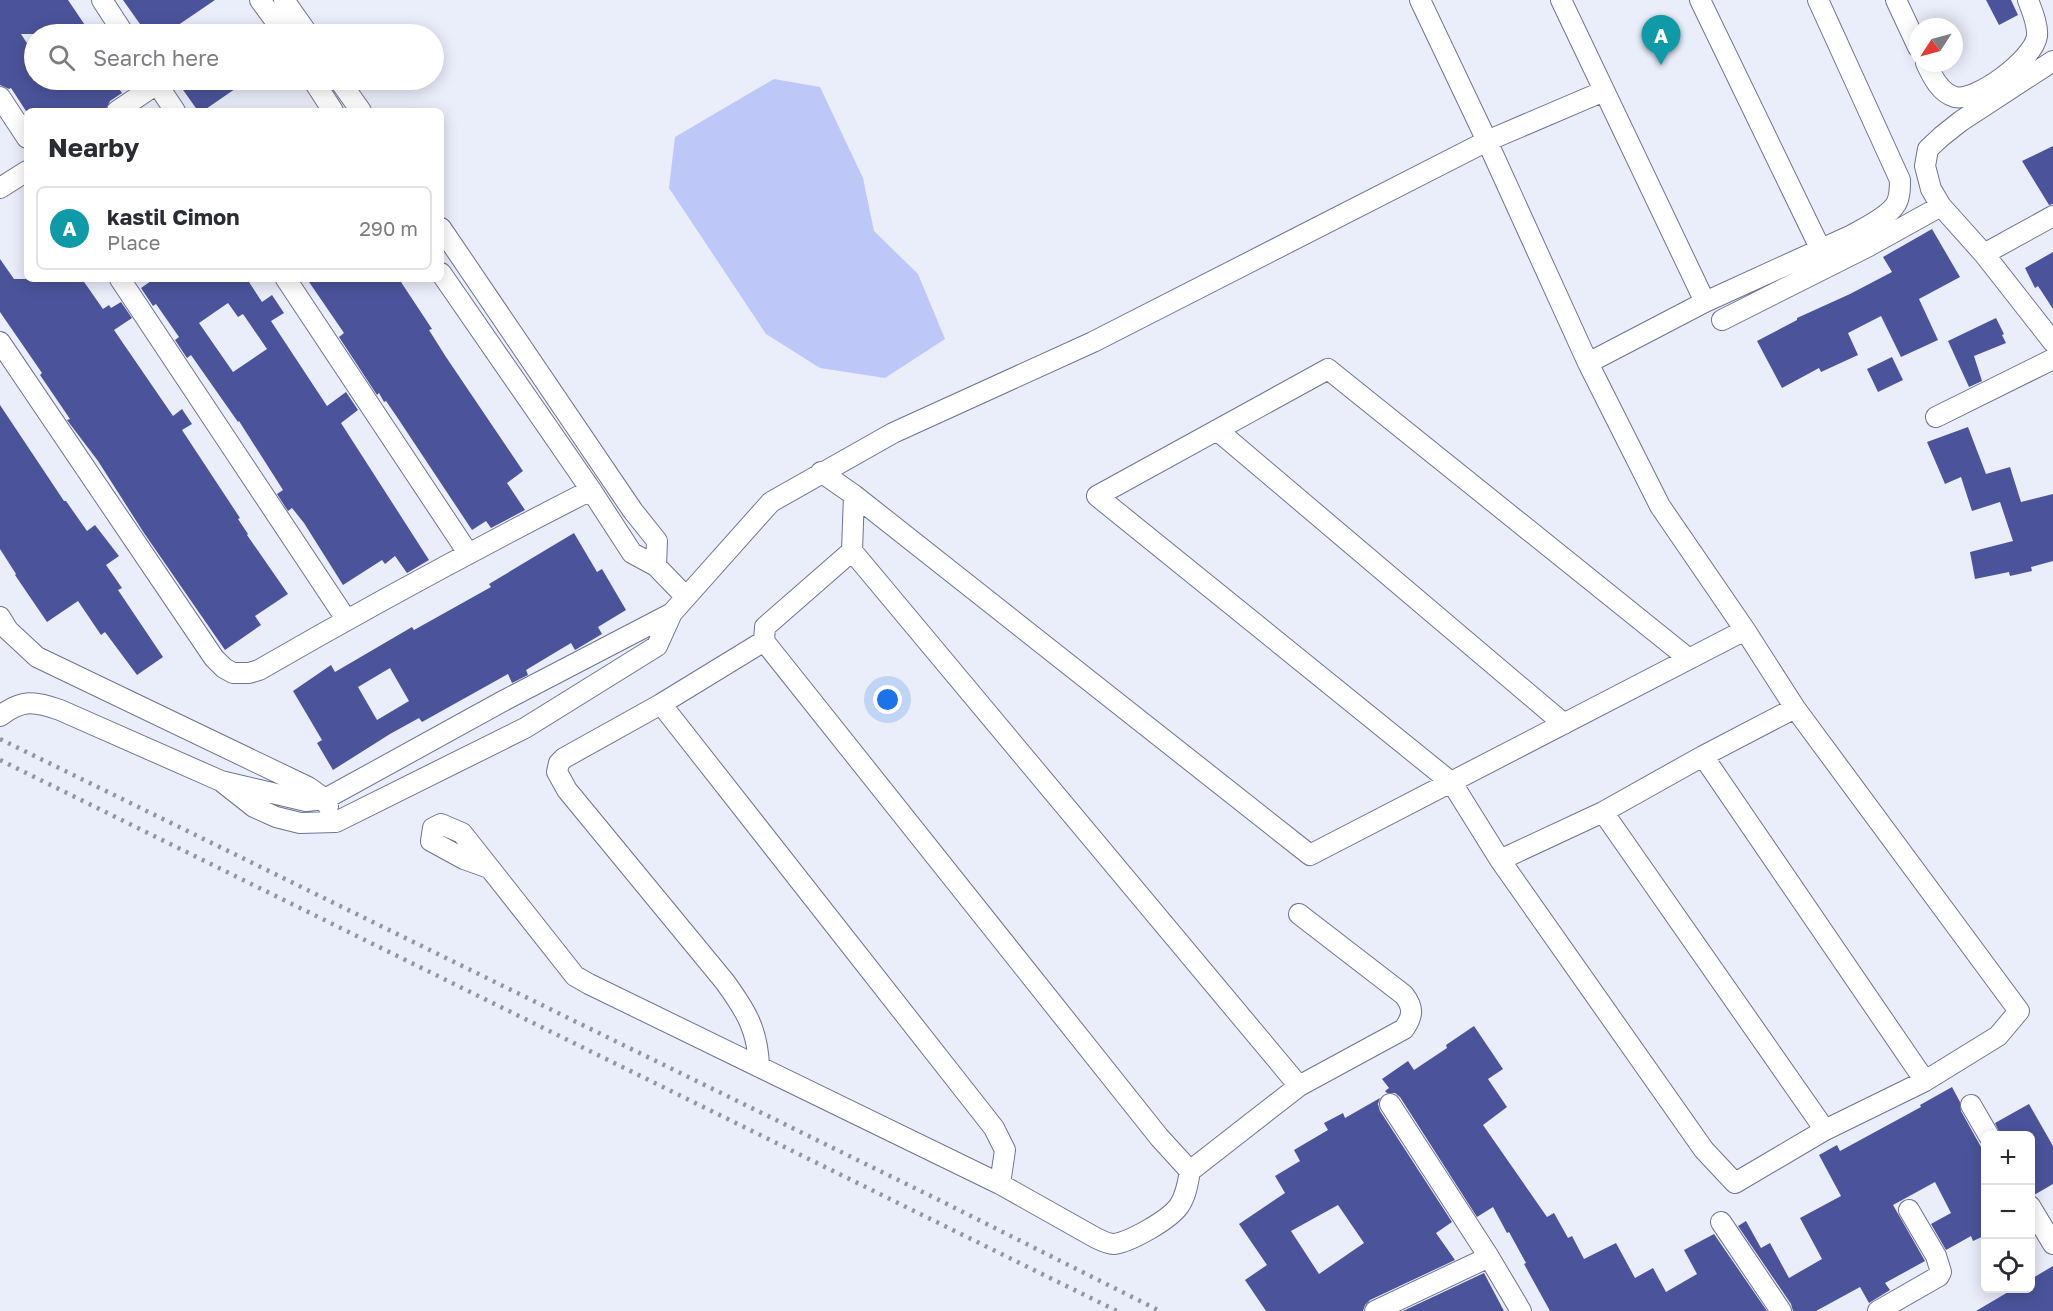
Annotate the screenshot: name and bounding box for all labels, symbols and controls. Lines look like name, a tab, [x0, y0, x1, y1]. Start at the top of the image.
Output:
pin: A	[1642, 16, 1680, 65]
north arrow	[1909, 18, 1963, 72]
search box	[24, 24, 444, 90]
icon: search	[45, 41, 78, 74]
text: Search here	[93, 44, 219, 71]
text: Nearby	[48, 132, 139, 163]
text: kastil Cimon	[107, 203, 240, 230]
text: A	[62, 216, 77, 240]
text: 290 m	[359, 216, 418, 240]
text: Place	[107, 230, 160, 254]
your location	[873, 685, 902, 714]
map controls	[1981, 1131, 2035, 1293]
button: +	[1981, 1131, 2035, 1185]
button: −	[1981, 1185, 2035, 1239]
button: locate	[1981, 1239, 2035, 1293]

